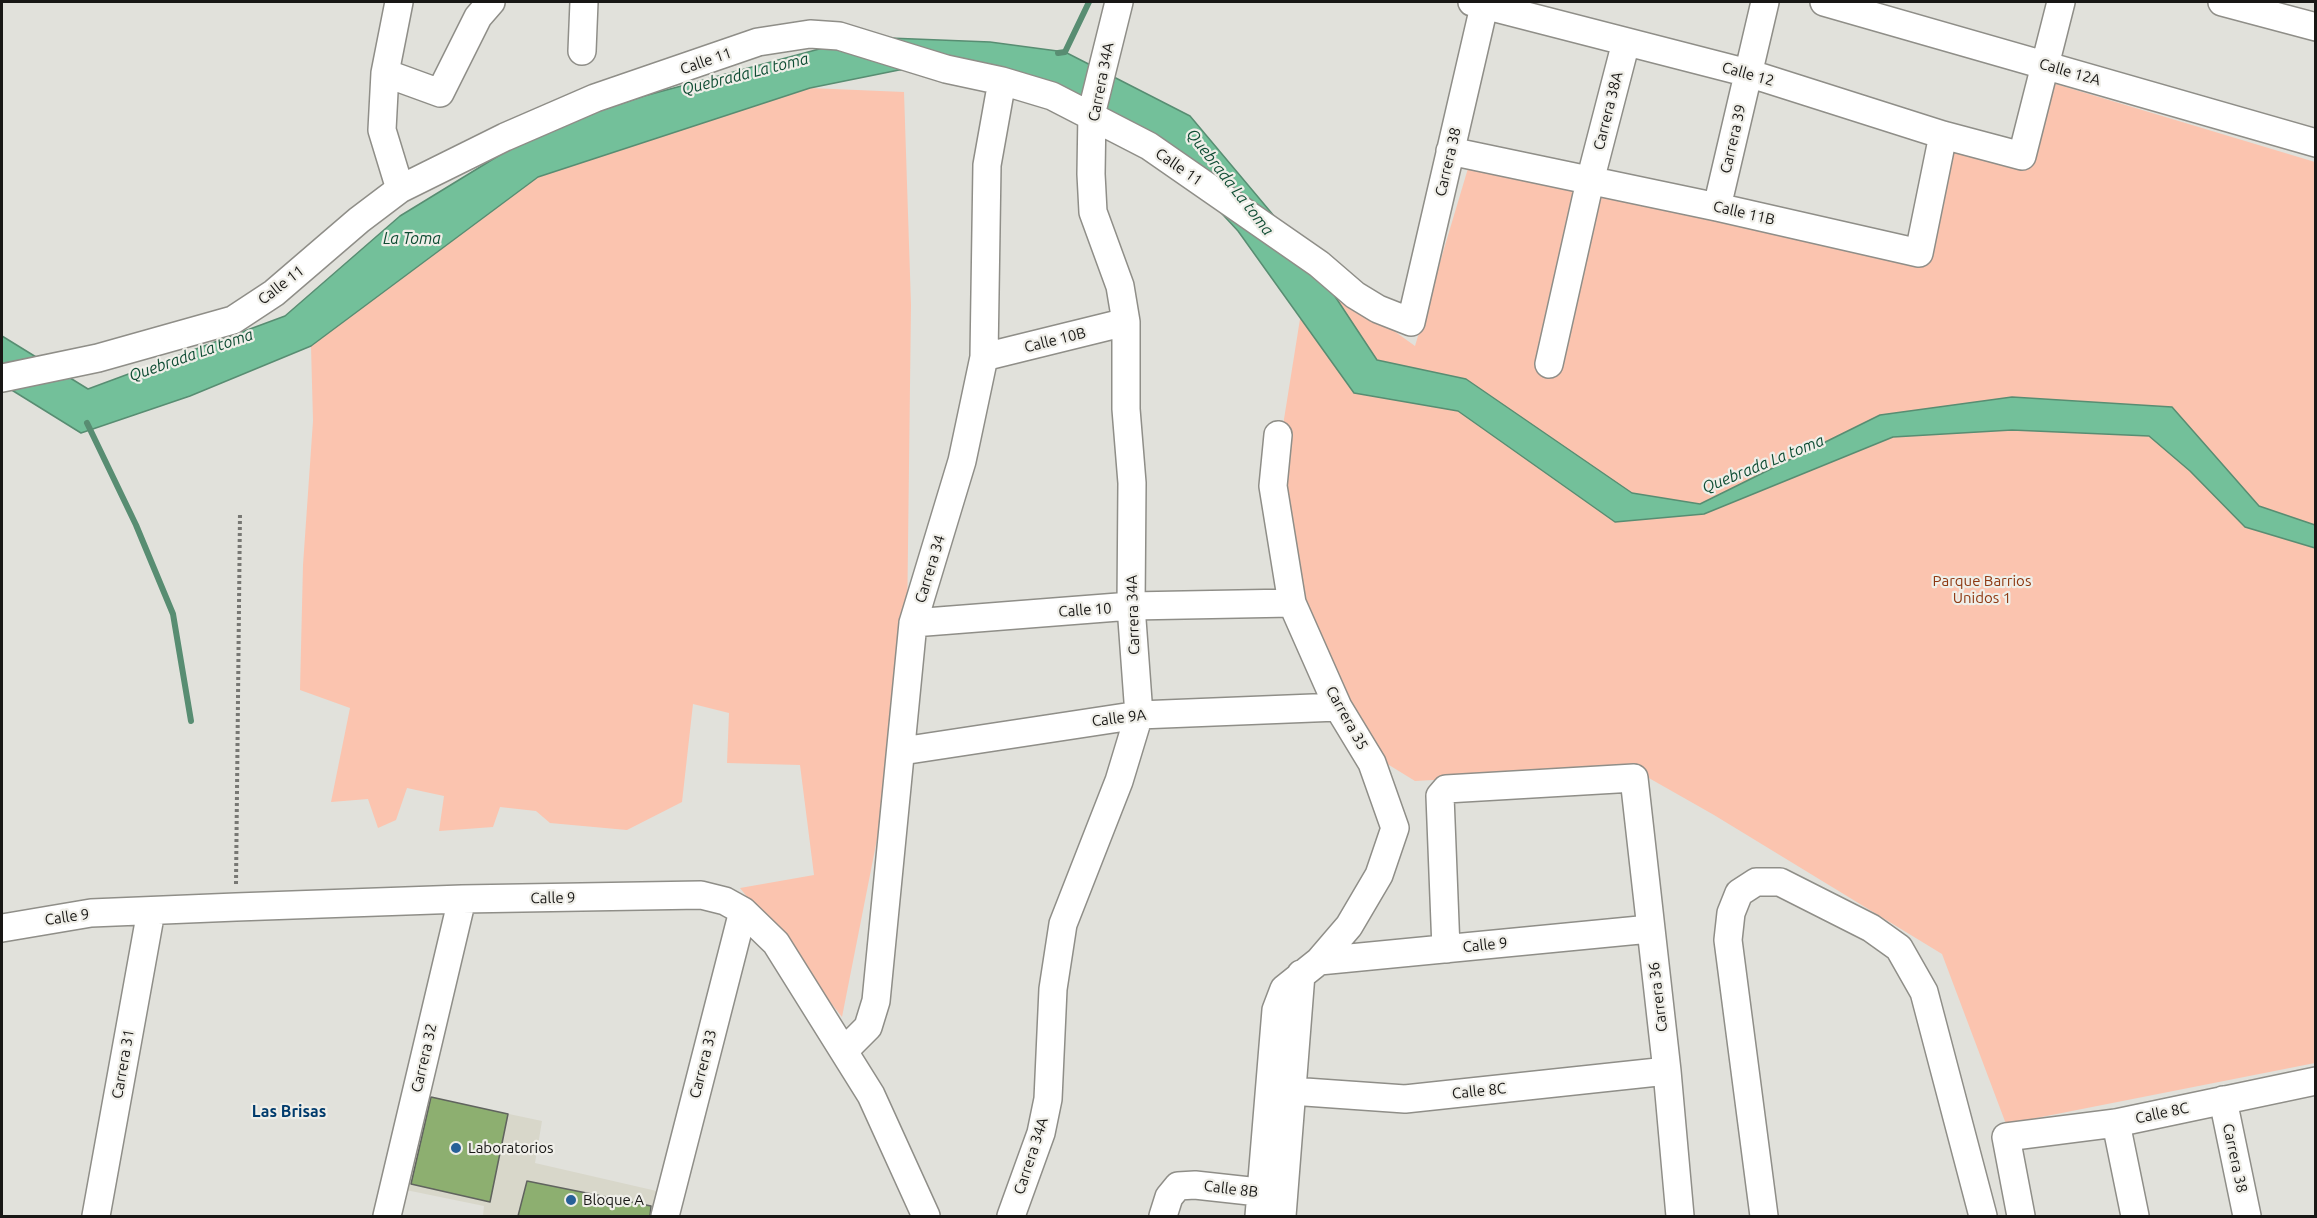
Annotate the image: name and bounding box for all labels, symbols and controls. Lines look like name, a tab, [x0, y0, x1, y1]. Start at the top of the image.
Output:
street label: Carrera 34A	[1085, 41, 1117, 123]
street label: Calle 11	[678, 44, 734, 78]
water label: Quebrada La toma	[680, 49, 810, 99]
street label: Calle 12A	[2037, 55, 2103, 89]
street label: Calle 12	[1720, 58, 1776, 90]
street label: Carrera 38A	[1590, 70, 1626, 152]
street label: Carrera 39	[1716, 103, 1750, 175]
water label: Quebrada La toma	[1182, 125, 1278, 239]
street label: Carrera 38	[1431, 126, 1465, 198]
street label: Calle 11	[1152, 144, 1206, 190]
street label: Calle 11B	[1711, 197, 1777, 229]
water label: La Toma	[383, 229, 441, 249]
street label: Calle 11	[254, 261, 308, 309]
street label: Calle 10B	[1022, 324, 1088, 356]
water label: Quebrada La toma	[126, 325, 256, 385]
water label: Quebrada La toma	[1699, 431, 1827, 497]
street label: Carrera 34	[911, 533, 949, 605]
park label: Parque Barrios Unidos 1	[1933, 572, 2031, 607]
street label: Carrera 34A	[1123, 575, 1143, 655]
street label: Calle 10	[1058, 599, 1112, 621]
street label: Carrera 35	[1322, 683, 1372, 753]
street label: Calle 9A	[1091, 706, 1147, 730]
street label: Calle 9	[530, 889, 576, 907]
street label: Calle 9	[43, 905, 91, 929]
street label: Calle 9	[1462, 934, 1508, 956]
street label: Carrera 36	[1645, 961, 1671, 1033]
street label: Carrera 32	[407, 1022, 441, 1094]
street label: Carrera 31	[108, 1028, 138, 1100]
street label: Carrera 33	[686, 1028, 720, 1100]
street label: Calle 8C	[1451, 1079, 1507, 1103]
street label: Calle 8C	[2134, 1099, 2190, 1127]
district label: Las Brisas	[252, 1102, 326, 1122]
street label: Carrera 34A	[1010, 1115, 1052, 1197]
street label: Carrera 38	[2219, 1122, 2251, 1194]
place label: Laboratorios	[468, 1139, 554, 1157]
marker: Laboratorios	[449, 1141, 463, 1155]
street label: Calle 8B	[1203, 1177, 1259, 1201]
place label: Bloque A	[583, 1191, 644, 1209]
marker: Bloque A	[564, 1193, 578, 1207]

